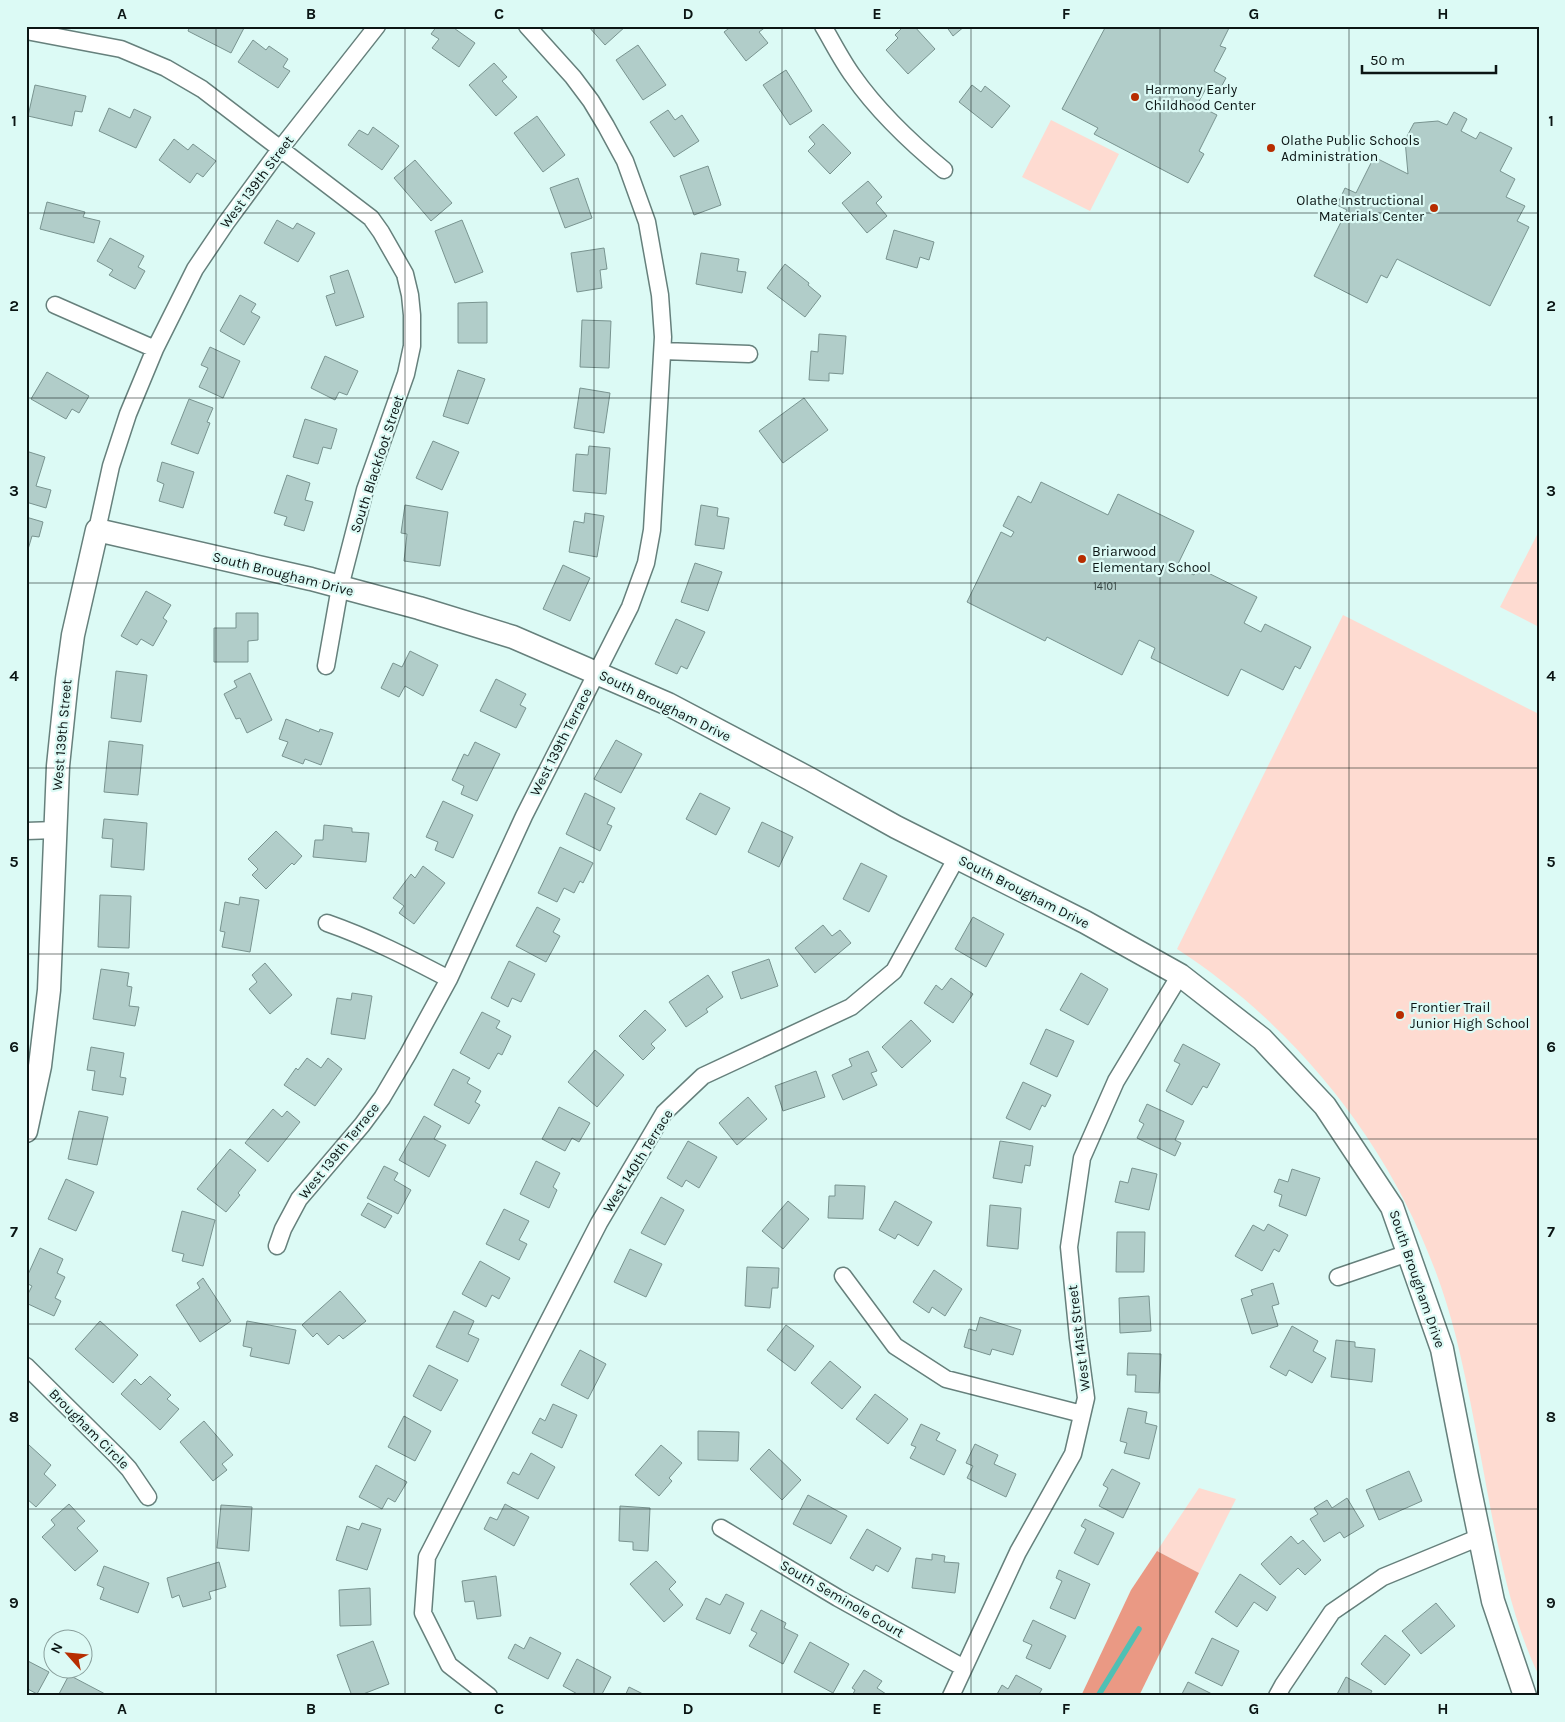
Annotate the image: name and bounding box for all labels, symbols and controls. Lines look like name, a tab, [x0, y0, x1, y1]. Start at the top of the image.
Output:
text: A	[117, 4, 127, 23]
text: B	[306, 4, 316, 23]
text: C	[494, 4, 504, 23]
text: D	[683, 4, 694, 23]
text: E	[872, 4, 882, 23]
text: F	[1062, 4, 1071, 23]
text: G	[1249, 4, 1259, 23]
text: H	[1437, 4, 1449, 23]
scale bar	[1362, 42, 1496, 74]
text: 50 m	[1370, 51, 1405, 69]
place label: Harmony Early Childhood Center	[1145, 81, 1256, 114]
marker: Harmony Early Childhood Center	[1129, 91, 1141, 103]
text: 1	[11, 111, 17, 130]
text: 1	[1548, 111, 1554, 130]
street label: West 139th Street	[217, 132, 297, 232]
place label: Olathe Public Schools Administration	[1281, 132, 1420, 165]
marker: Olathe Public Schools Administration	[1265, 142, 1277, 154]
place label: Olathe Instructional Materials Center	[1296, 192, 1425, 225]
marker: Olathe Instructional Materials Center	[1428, 202, 1440, 214]
text: 2	[9, 296, 19, 315]
text: 2	[1546, 296, 1556, 315]
street label: South Blackfoot Street	[347, 393, 407, 535]
text: 3	[9, 481, 19, 500]
text: 3	[1546, 481, 1556, 500]
place label: Briarwood Elementary School	[1092, 543, 1211, 576]
street label: South Brougham Drive	[211, 548, 355, 600]
marker: Briarwood Elementary School	[1076, 553, 1088, 565]
house number: 14101	[1093, 580, 1117, 593]
text: 4	[9, 666, 19, 685]
text: 4	[1546, 666, 1556, 685]
street label: South Brougham Drive	[596, 667, 734, 745]
street label: West 139th Street	[49, 679, 75, 791]
street label: West 139th Terrace	[526, 685, 596, 799]
text: 5	[9, 852, 19, 871]
street label: South Brougham Drive	[956, 852, 1092, 932]
text: 5	[1546, 852, 1556, 871]
place label: Frontier Trail Junior High School	[1410, 999, 1529, 1032]
marker: Frontier Trail Junior High School	[1394, 1009, 1406, 1021]
text: 6	[9, 1037, 19, 1056]
text: 6	[1546, 1037, 1556, 1056]
street label: West 139th Terrace	[295, 1100, 383, 1202]
street label: West 140th Terrace	[599, 1106, 677, 1216]
street label: South Brougham Drive	[1385, 1208, 1449, 1350]
text: 7	[10, 1222, 18, 1241]
text: 7	[1547, 1222, 1555, 1241]
street label: West 141st Street	[1064, 1284, 1094, 1392]
street label: Brougham Circle	[45, 1385, 133, 1473]
text: 8	[9, 1407, 19, 1426]
text: 8	[1546, 1407, 1556, 1426]
street label: South Seminole Court	[777, 1557, 907, 1641]
text: 9	[9, 1593, 19, 1612]
text: 9	[1546, 1593, 1556, 1612]
north arrow	[42, 1630, 92, 1680]
text: N	[47, 1640, 67, 1657]
text: A	[117, 1699, 127, 1718]
text: B	[306, 1699, 316, 1718]
text: C	[494, 1699, 504, 1718]
text: D	[683, 1699, 694, 1718]
text: E	[872, 1699, 882, 1718]
text: F	[1062, 1699, 1071, 1718]
text: G	[1249, 1699, 1259, 1718]
text: H	[1437, 1699, 1449, 1718]

